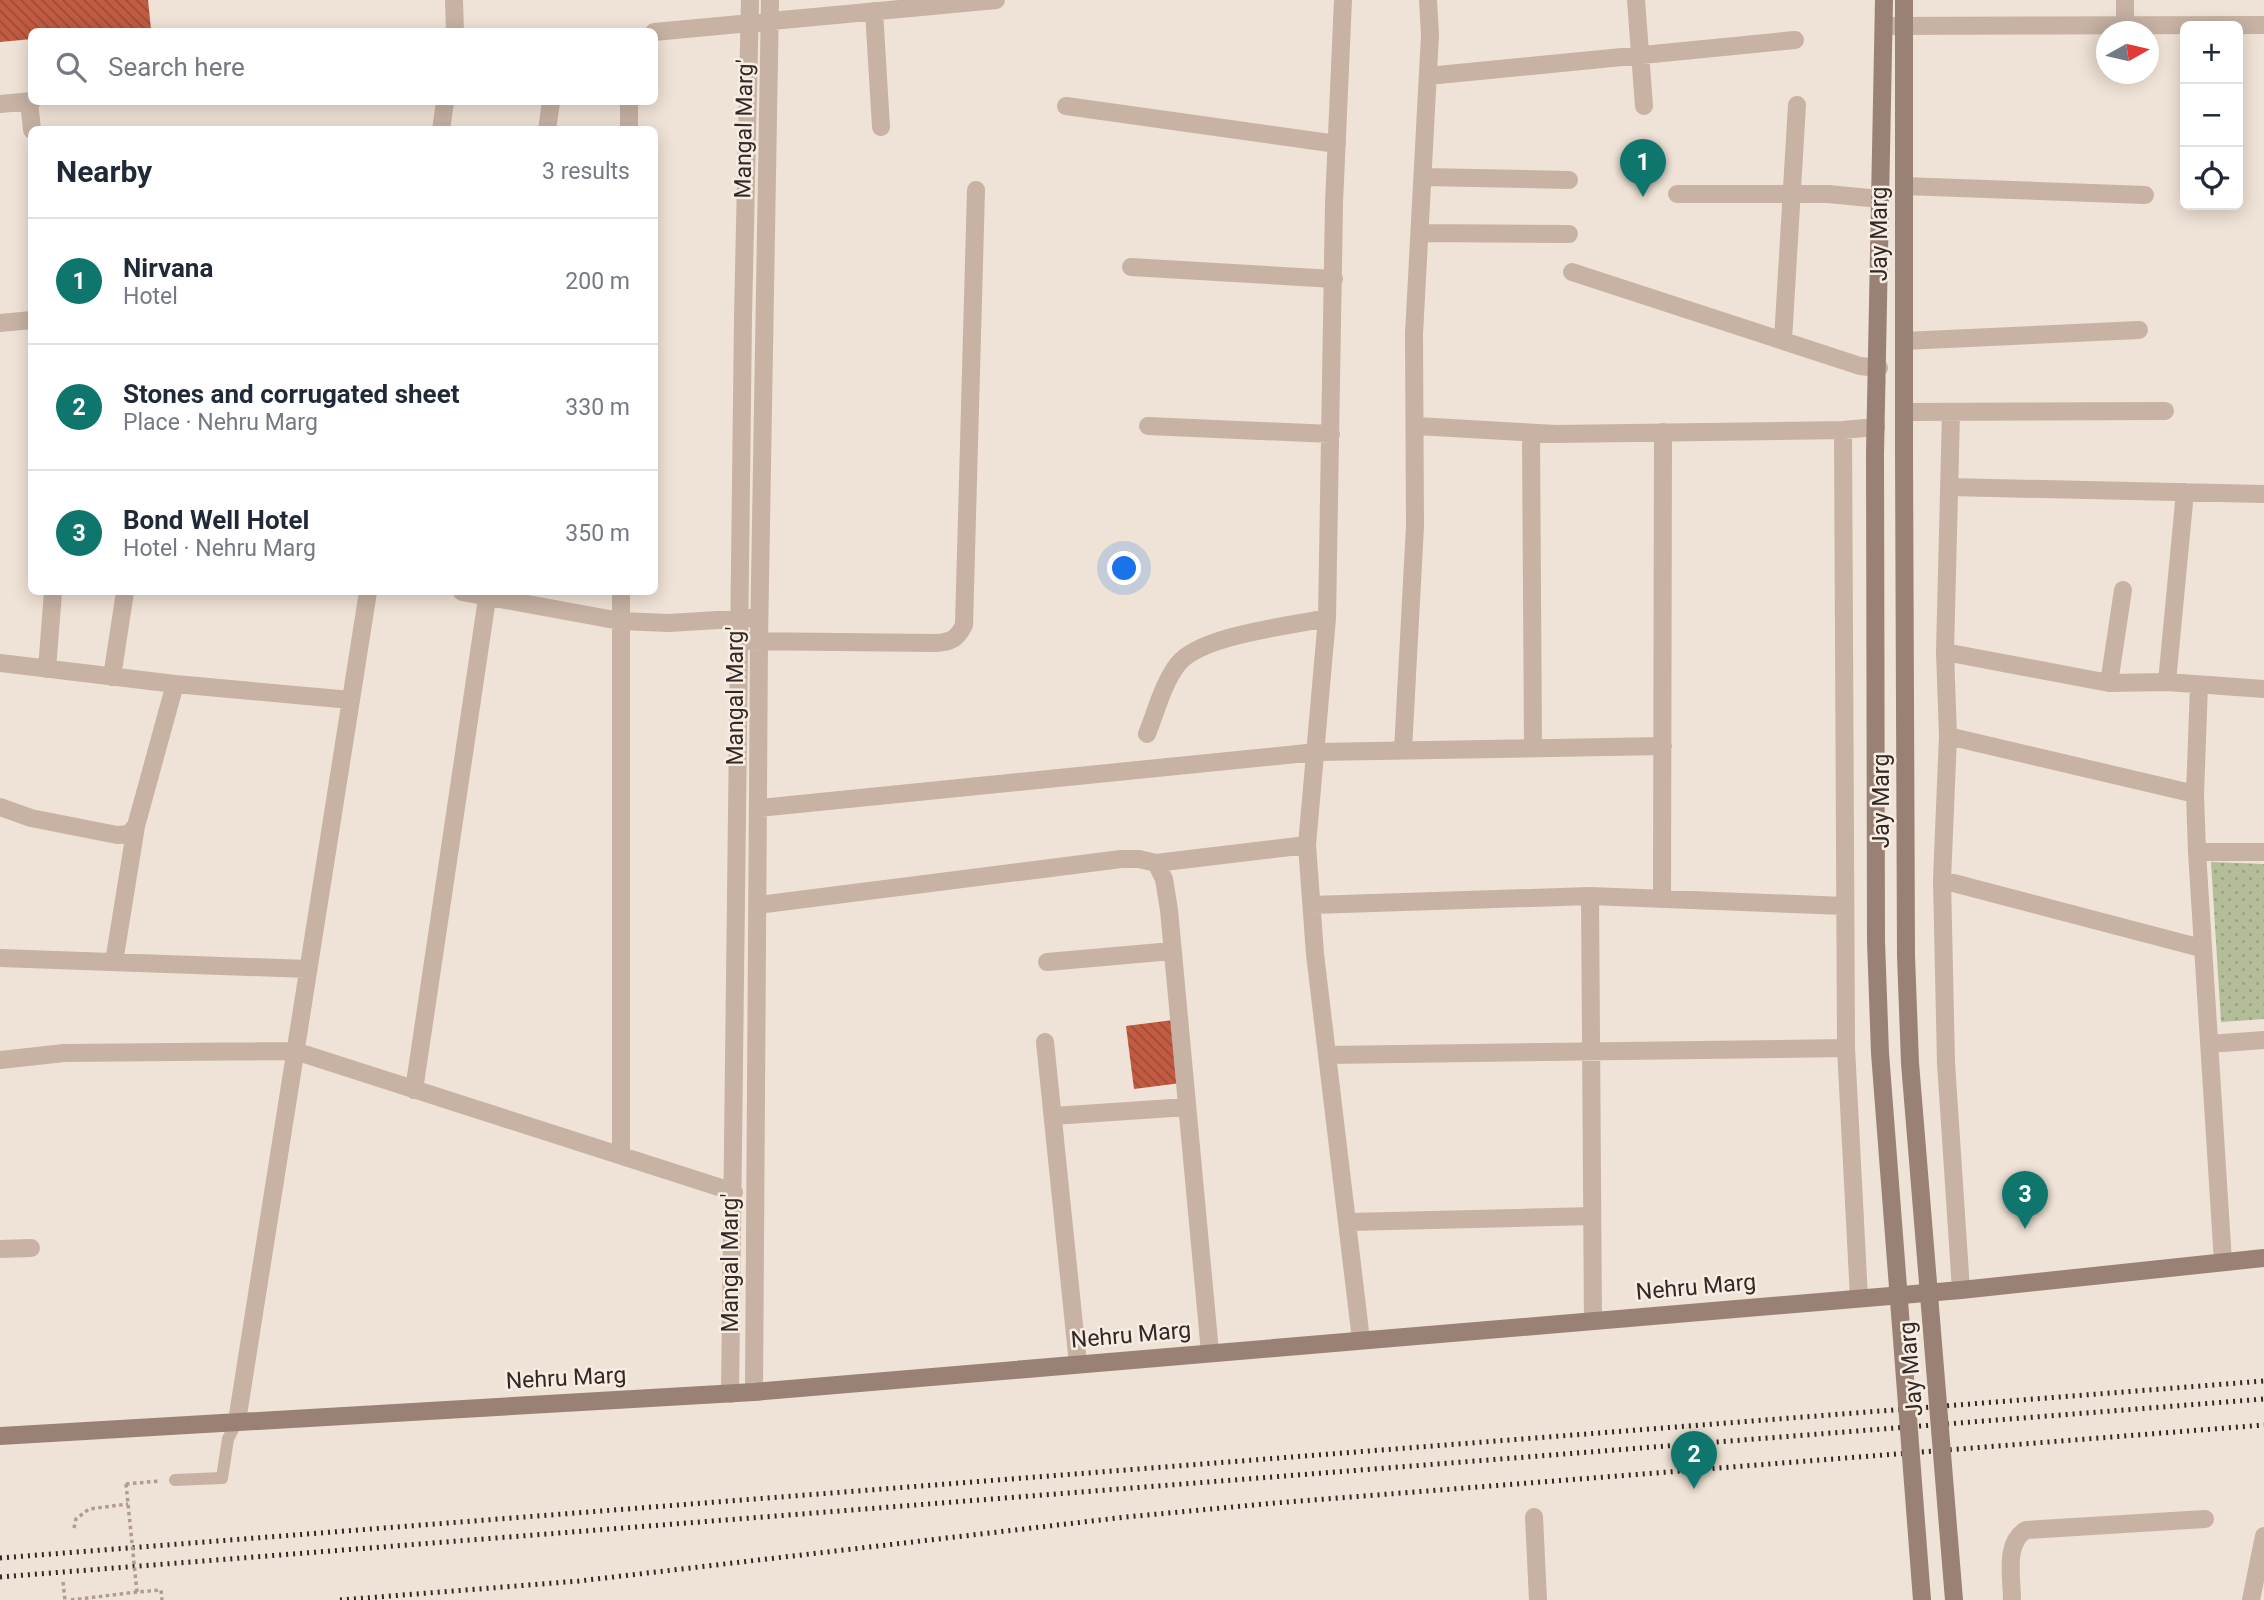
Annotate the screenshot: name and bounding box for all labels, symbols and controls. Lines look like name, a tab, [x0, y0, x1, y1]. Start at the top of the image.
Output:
north arrow	[2096, 21, 2159, 84]
map controls	[2180, 21, 2243, 210]
button: +	[2180, 21, 2243, 84]
search box	[28, 28, 658, 105]
icon: search	[52, 48, 90, 86]
text: Search here	[108, 52, 245, 82]
street label: Mangal Marg'	[729, 59, 759, 199]
button: −	[2180, 84, 2243, 147]
pin: 1	[1620, 139, 1666, 197]
button: locate	[2180, 147, 2243, 210]
text: Nearby	[56, 154, 152, 189]
text: 3 results	[542, 158, 630, 185]
street label: Jay Marg	[1866, 187, 1893, 281]
text: Nirvana	[123, 253, 213, 283]
text: 1	[72, 268, 86, 295]
text: 200 m	[565, 268, 630, 295]
text: Hotel	[123, 283, 178, 310]
text: Stones and corrugated sheet	[123, 379, 460, 409]
text: 2	[72, 394, 86, 421]
text: 330 m	[565, 394, 630, 421]
text: Place · Nehru Marg	[123, 409, 318, 436]
text: Bond Well Hotel	[123, 505, 309, 535]
text: 3	[72, 520, 86, 547]
text: 350 m	[565, 520, 630, 547]
text: Hotel · Nehru Marg	[123, 535, 316, 562]
your location	[1107, 551, 1141, 585]
street label: Mangal Marg'	[722, 626, 749, 766]
street label: Jay Marg	[1868, 754, 1895, 848]
pin: 3	[2002, 1171, 2048, 1229]
street label: Mangal Marg'	[717, 1193, 744, 1333]
street label: Nehru Marg	[1635, 1268, 1757, 1306]
street label: Nehru Marg	[1070, 1316, 1192, 1354]
street label: Jay Marg	[1893, 1321, 1929, 1417]
street label: Nehru Marg	[505, 1361, 627, 1395]
pin: 2	[1671, 1431, 1717, 1489]

